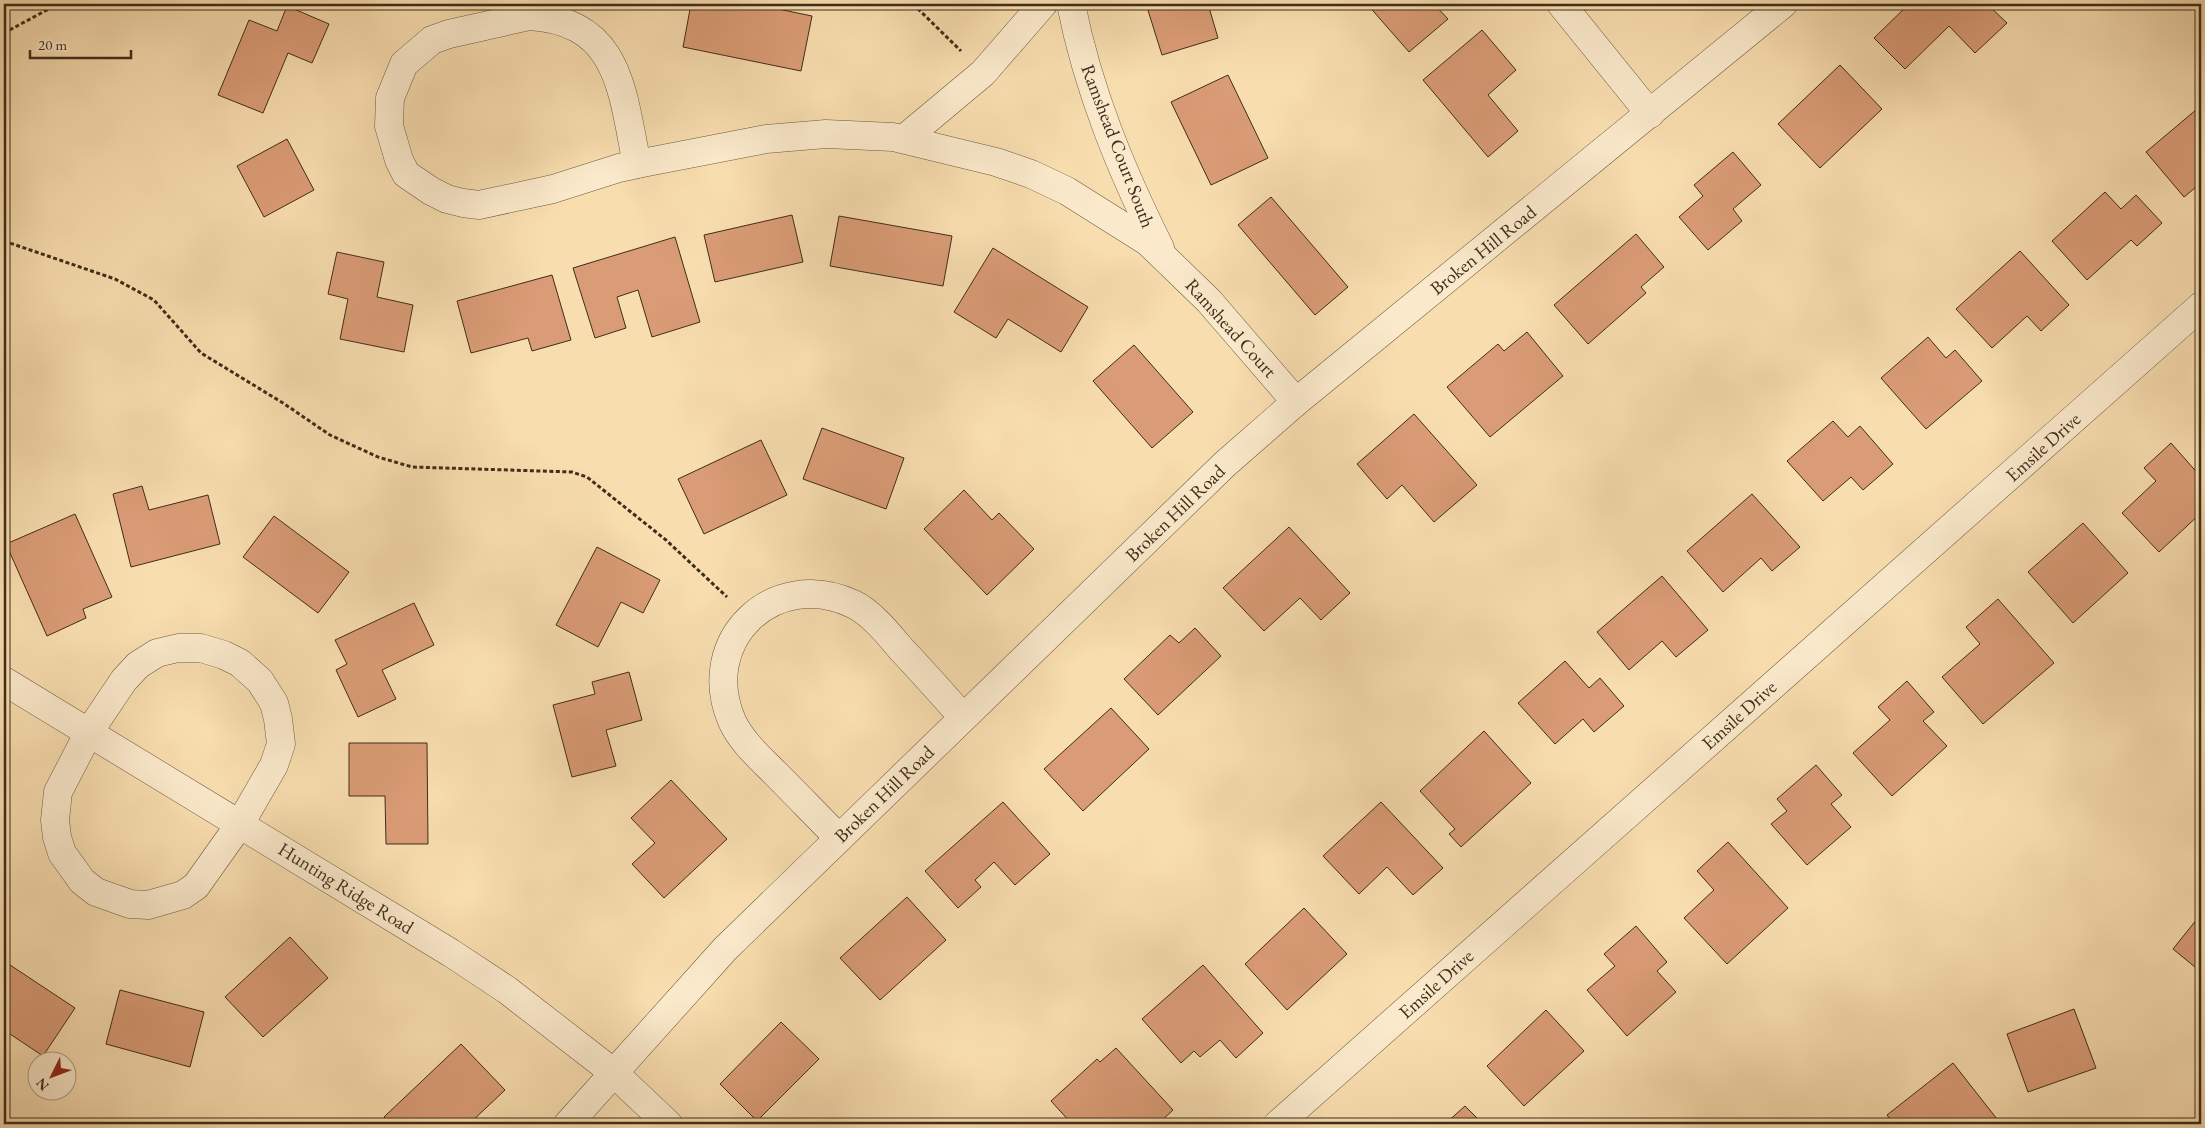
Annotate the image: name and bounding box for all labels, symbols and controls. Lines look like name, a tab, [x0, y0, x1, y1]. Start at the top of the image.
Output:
scale bar	[30, 28, 131, 60]
text: 20 m	[38, 35, 67, 54]
street label: Ramshead Court South	[1075, 61, 1161, 232]
street label: Broken Hill Road	[1425, 199, 1541, 300]
street label: Ramshead Court	[1180, 273, 1282, 383]
street label: Emsile Drive	[2000, 407, 2086, 487]
street label: Broken Hill Road	[1120, 459, 1231, 567]
street label: Emsile Drive	[1696, 675, 1782, 755]
street label: Broken Hill Road	[829, 740, 940, 848]
street label: Hunting Ridge Road	[274, 836, 419, 940]
street label: Emsile Drive	[1393, 944, 1479, 1024]
north arrow	[28, 1050, 78, 1100]
text: N	[31, 1074, 53, 1095]

